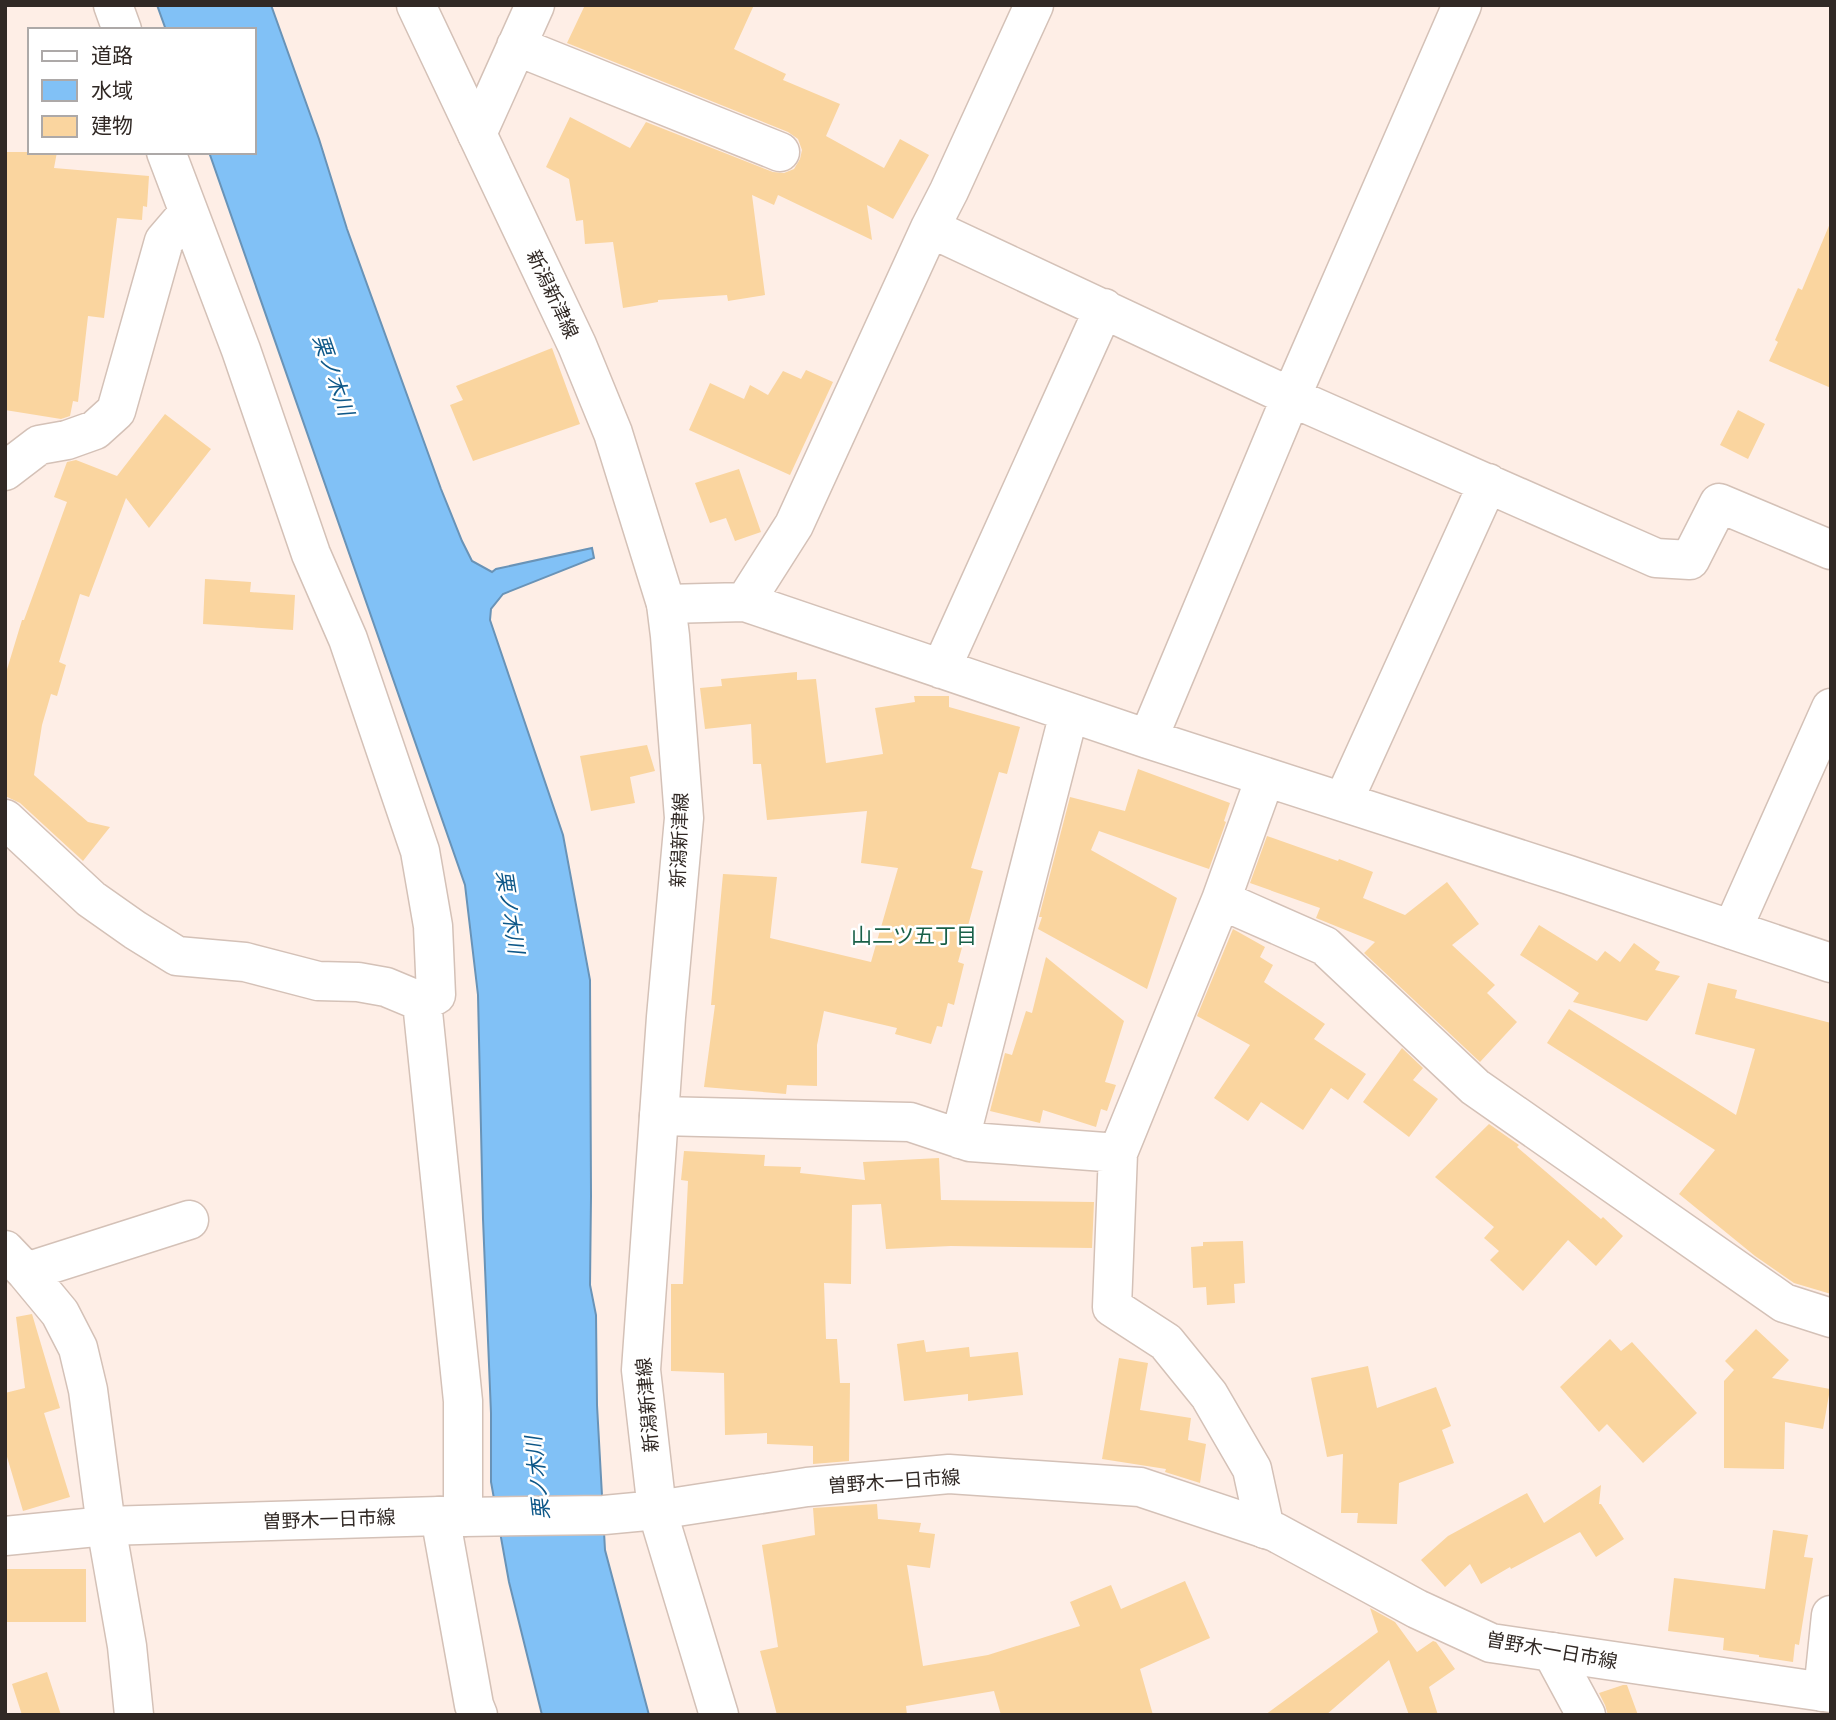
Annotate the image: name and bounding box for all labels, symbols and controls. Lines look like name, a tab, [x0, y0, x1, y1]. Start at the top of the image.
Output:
legend	[28, 28, 256, 154]
text: 道路	[91, 42, 133, 67]
text: 水域	[91, 77, 133, 102]
text: 建物	[91, 112, 133, 137]
street label: 新潟新津線	[523, 246, 584, 342]
water label: 栗ノ木川	[309, 331, 361, 420]
street label: 新潟新津線	[665, 792, 692, 888]
water label: 栗ノ木川	[493, 868, 531, 957]
district label: 山二ツ五丁目	[851, 922, 977, 947]
street label: 新潟新津線	[631, 1357, 662, 1453]
water label: 栗ノ木川	[519, 1433, 553, 1521]
street label: 曽野木一日市線	[827, 1464, 961, 1497]
street label: 曽野木一日市線	[262, 1505, 396, 1532]
street label: 曽野木一日市線	[1485, 1627, 1620, 1672]

